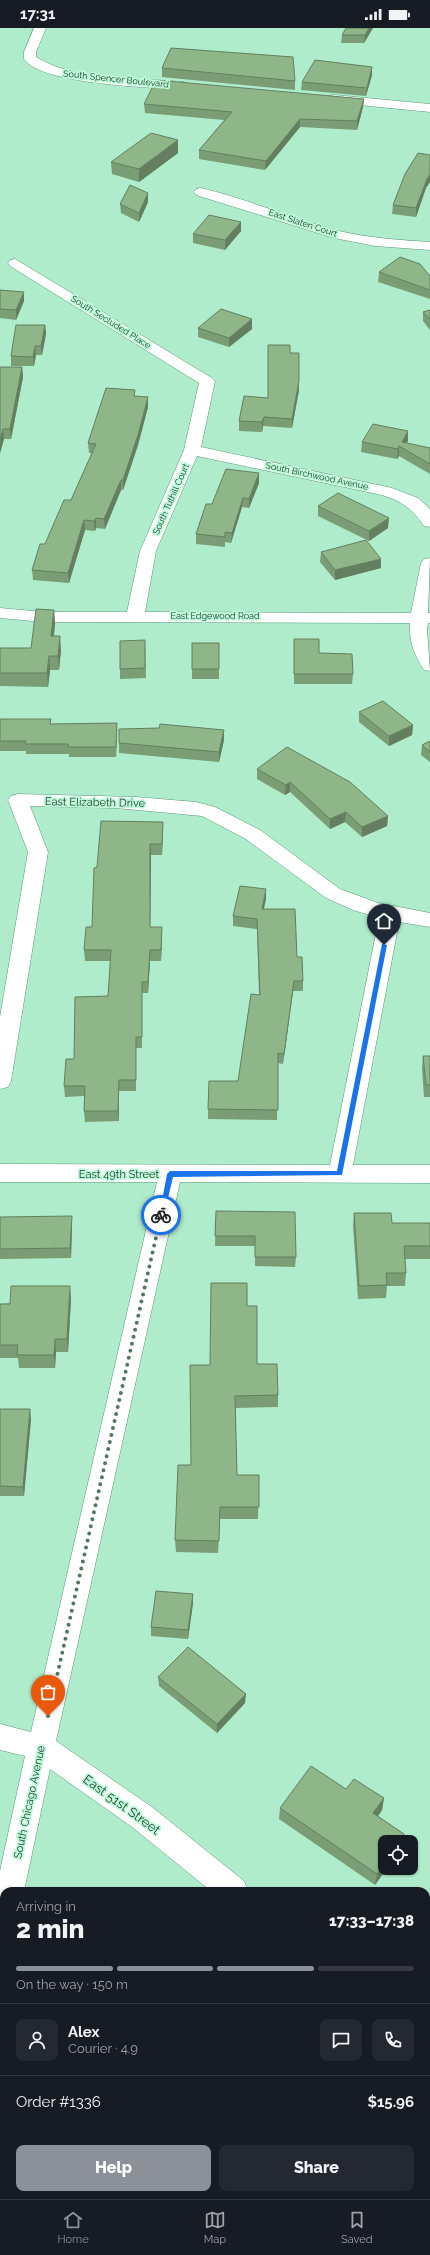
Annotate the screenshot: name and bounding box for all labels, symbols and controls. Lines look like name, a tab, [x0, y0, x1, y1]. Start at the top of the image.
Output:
text: 17:31	[20, 5, 55, 23]
street label: South Spencer Boulevard	[63, 68, 170, 90]
street label: East Slaten Court	[267, 207, 339, 239]
street label: South Secluded Place	[69, 293, 153, 351]
street label: South Birchwood Avenue	[265, 460, 370, 492]
street label: South Tuthill Court	[151, 462, 191, 536]
street label: East Edgewood Road	[170, 611, 260, 621]
street label: East Elizabeth Drive	[45, 795, 146, 810]
pin	[367, 904, 401, 945]
icon: home	[373, 910, 395, 932]
street label: East 49th Street	[79, 1168, 159, 1181]
courier	[141, 1195, 181, 1235]
icon: bike	[150, 1204, 172, 1226]
pin	[31, 1675, 65, 1716]
icon: bag	[37, 1681, 59, 1703]
street label: South Chicago Avenue	[11, 1744, 48, 1860]
street label: East 51st Street	[80, 1771, 164, 1838]
map controls	[378, 1835, 418, 1875]
button: locate	[378, 1835, 418, 1875]
text: Arriving in	[16, 1899, 76, 1914]
text: 17:33–17:38	[329, 1912, 414, 1930]
text: 2 min	[16, 1914, 84, 1944]
text: On the way · 150 m	[16, 1977, 128, 1992]
button: person	[16, 2019, 58, 2061]
button: chat	[320, 2019, 362, 2061]
button: phone	[372, 2019, 414, 2061]
text: Alex	[68, 2023, 99, 2041]
text: Courier · 4.9	[68, 2041, 138, 2056]
text: Order #1336	[16, 2093, 101, 2111]
text: $15.96	[367, 2093, 414, 2111]
button: Help	[16, 2145, 211, 2191]
button: Share	[219, 2145, 414, 2191]
tab: Home	[58, 2209, 89, 2246]
tab: Map	[204, 2209, 226, 2246]
tab: Saved	[341, 2209, 372, 2246]

